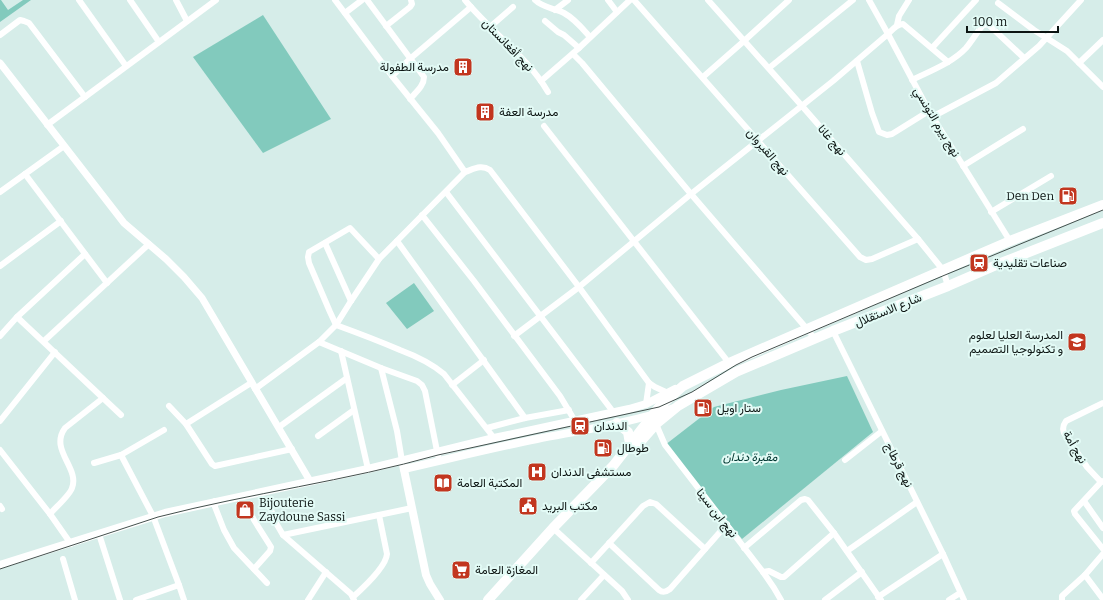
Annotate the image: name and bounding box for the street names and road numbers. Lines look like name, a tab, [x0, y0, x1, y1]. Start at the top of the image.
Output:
street label: نهج أفغانستان	[478, 16, 537, 76]
street label: نهج بيرم التونسي	[908, 85, 963, 161]
street label: نهج غانا	[813, 122, 849, 159]
street label: نهج القيروان	[742, 126, 792, 180]
street label: شارع الاستقلال	[852, 290, 924, 332]
street label: نهج أمة	[1058, 428, 1090, 467]
street label: نهج قرطاج	[880, 440, 916, 491]
street label: نهج ابن سينا	[692, 486, 741, 542]

